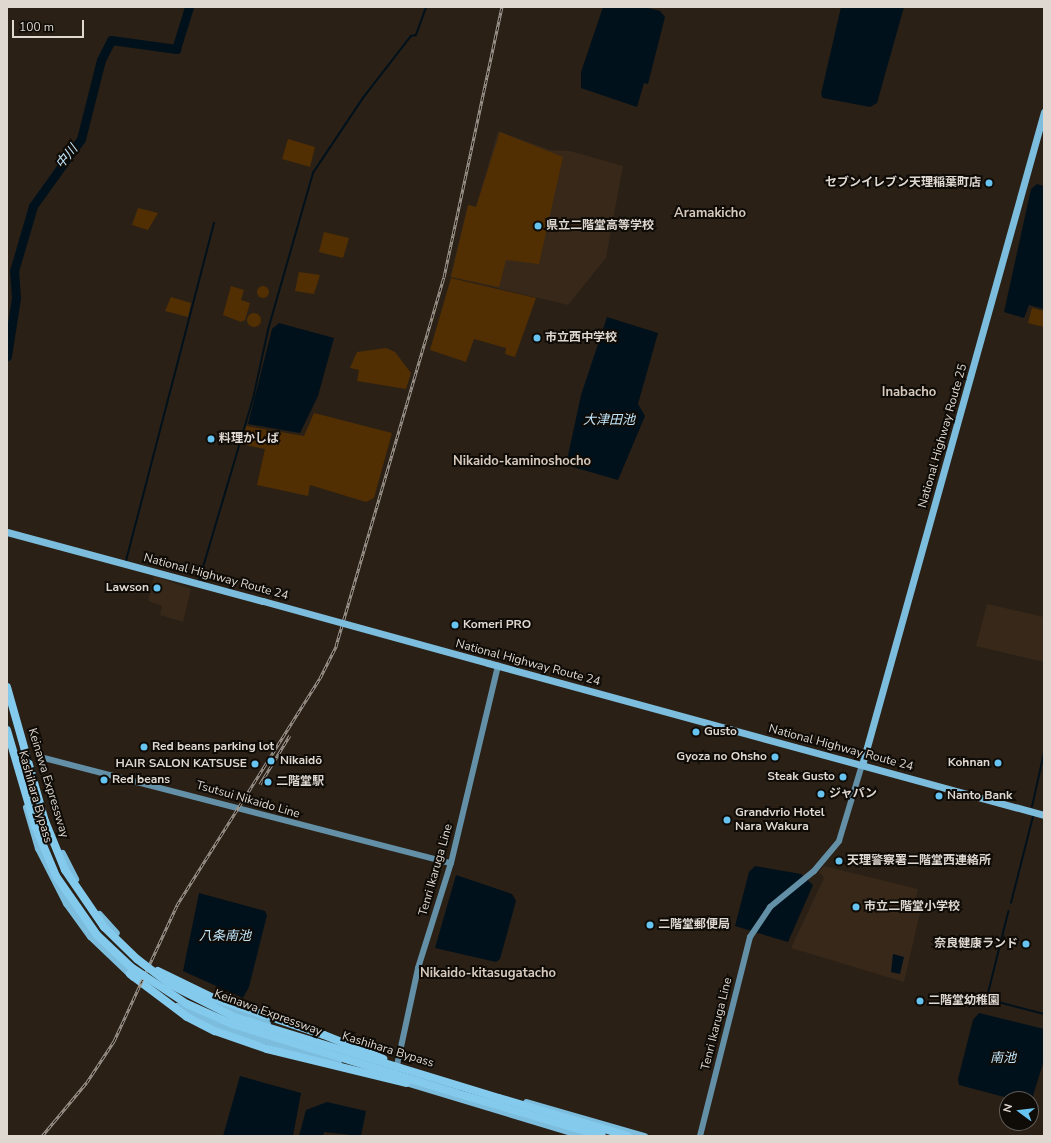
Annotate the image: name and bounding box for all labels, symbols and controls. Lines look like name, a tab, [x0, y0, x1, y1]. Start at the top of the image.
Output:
scale bar	[14, 12, 86, 38]
text: 100 m	[19, 19, 54, 35]
water label: 中川	[53, 142, 81, 172]
place label: セブンイレブン天理稲葉町店	[825, 176, 981, 190]
marker: セブンイレブン天理稲葉町店	[984, 178, 994, 188]
district label: Aramakicho	[674, 205, 746, 221]
place label: 県立二階堂高等学校	[546, 219, 654, 233]
marker: 県立二階堂高等学校	[533, 221, 543, 231]
place label: 市立西中学校	[545, 331, 617, 345]
marker: 市立西中学校	[532, 333, 542, 343]
street label: National Highway Route 25	[916, 362, 970, 510]
district label: Inabacho	[882, 384, 936, 400]
water label: 大津田池	[583, 412, 635, 428]
place label: 料理かしば	[219, 432, 279, 446]
marker: 料理かしば	[206, 434, 216, 444]
district label: Nikaido-kaminoshocho	[453, 453, 591, 469]
street label: National Highway Route 24	[142, 551, 290, 603]
place label: Lawson	[106, 581, 149, 595]
marker: Lawson	[152, 583, 162, 593]
place label: Komeri PRO	[463, 618, 531, 632]
marker: Komeri PRO	[450, 620, 460, 630]
street label: National Highway Route 24	[454, 637, 602, 689]
street label: National Highway Route 24	[767, 722, 915, 774]
place label: Gusto	[704, 725, 737, 739]
street label: Keinawa Expressway	[24, 726, 72, 840]
marker: Gusto	[691, 727, 701, 737]
place label: Red beans parking lot	[152, 740, 274, 754]
marker: Red beans parking lot	[139, 742, 149, 752]
street label: Kashihara Bypass	[15, 749, 55, 845]
place label: Gyoza no Ohsho	[676, 750, 767, 764]
marker: Gyoza no Ohsho	[770, 752, 780, 762]
place label: Nikaidō	[280, 754, 322, 768]
marker: Nikaidō	[265, 755, 277, 767]
place label: Kohnan	[948, 756, 990, 770]
place label: HAIR SALON KATSUSE	[116, 757, 247, 771]
marker: Kohnan	[993, 758, 1003, 768]
marker: HAIR SALON KATSUSE	[250, 759, 260, 769]
place label: Steak Gusto	[767, 770, 835, 784]
marker: Steak Gusto	[838, 772, 848, 782]
place label: Red beans	[112, 773, 170, 787]
marker: Red beans	[99, 775, 109, 785]
place label: 二階堂駅	[276, 775, 324, 789]
marker: 二階堂駅	[263, 777, 273, 787]
street label: Tsutsui Nikaido Line	[194, 778, 302, 822]
place label: ジャパン	[829, 787, 877, 801]
marker: ジャパン	[816, 789, 826, 799]
place label: Nanto Bank	[947, 789, 1013, 803]
marker: Nanto Bank	[934, 791, 944, 801]
place label: Grandvrio Hotel Nara Wakura	[735, 806, 825, 834]
marker: Grandvrio Hotel Nara Wakura	[722, 815, 732, 825]
street label: Tenri Ikaruga Line	[416, 822, 456, 918]
place label: 天理警察署二階堂西連絡所	[847, 854, 991, 868]
marker: 天理警察署二階堂西連絡所	[834, 856, 844, 866]
place label: 市立二階堂小学校	[864, 900, 960, 914]
marker: 市立二階堂小学校	[851, 902, 861, 912]
place label: 二階堂郵便局	[658, 918, 730, 932]
marker: 二階堂郵便局	[645, 920, 655, 930]
water label: 八条南池	[199, 928, 251, 944]
place label: 奈良健康ランド	[934, 937, 1018, 951]
marker: 奈良健康ランド	[1021, 939, 1031, 949]
district label: Nikaido-kitasugatacho	[420, 965, 556, 981]
street label: Tenri Ikaruga Line	[699, 976, 735, 1072]
street label: Keinawa Expressway	[212, 987, 324, 1039]
place label: 二階堂幼稚園	[928, 994, 1000, 1008]
marker: 二階堂幼稚園	[915, 996, 925, 1006]
street label: Kashihara Bypass	[340, 1029, 436, 1071]
water label: 南池	[990, 1050, 1016, 1066]
north arrow	[999, 1091, 1039, 1131]
text: N	[1000, 1102, 1016, 1114]

